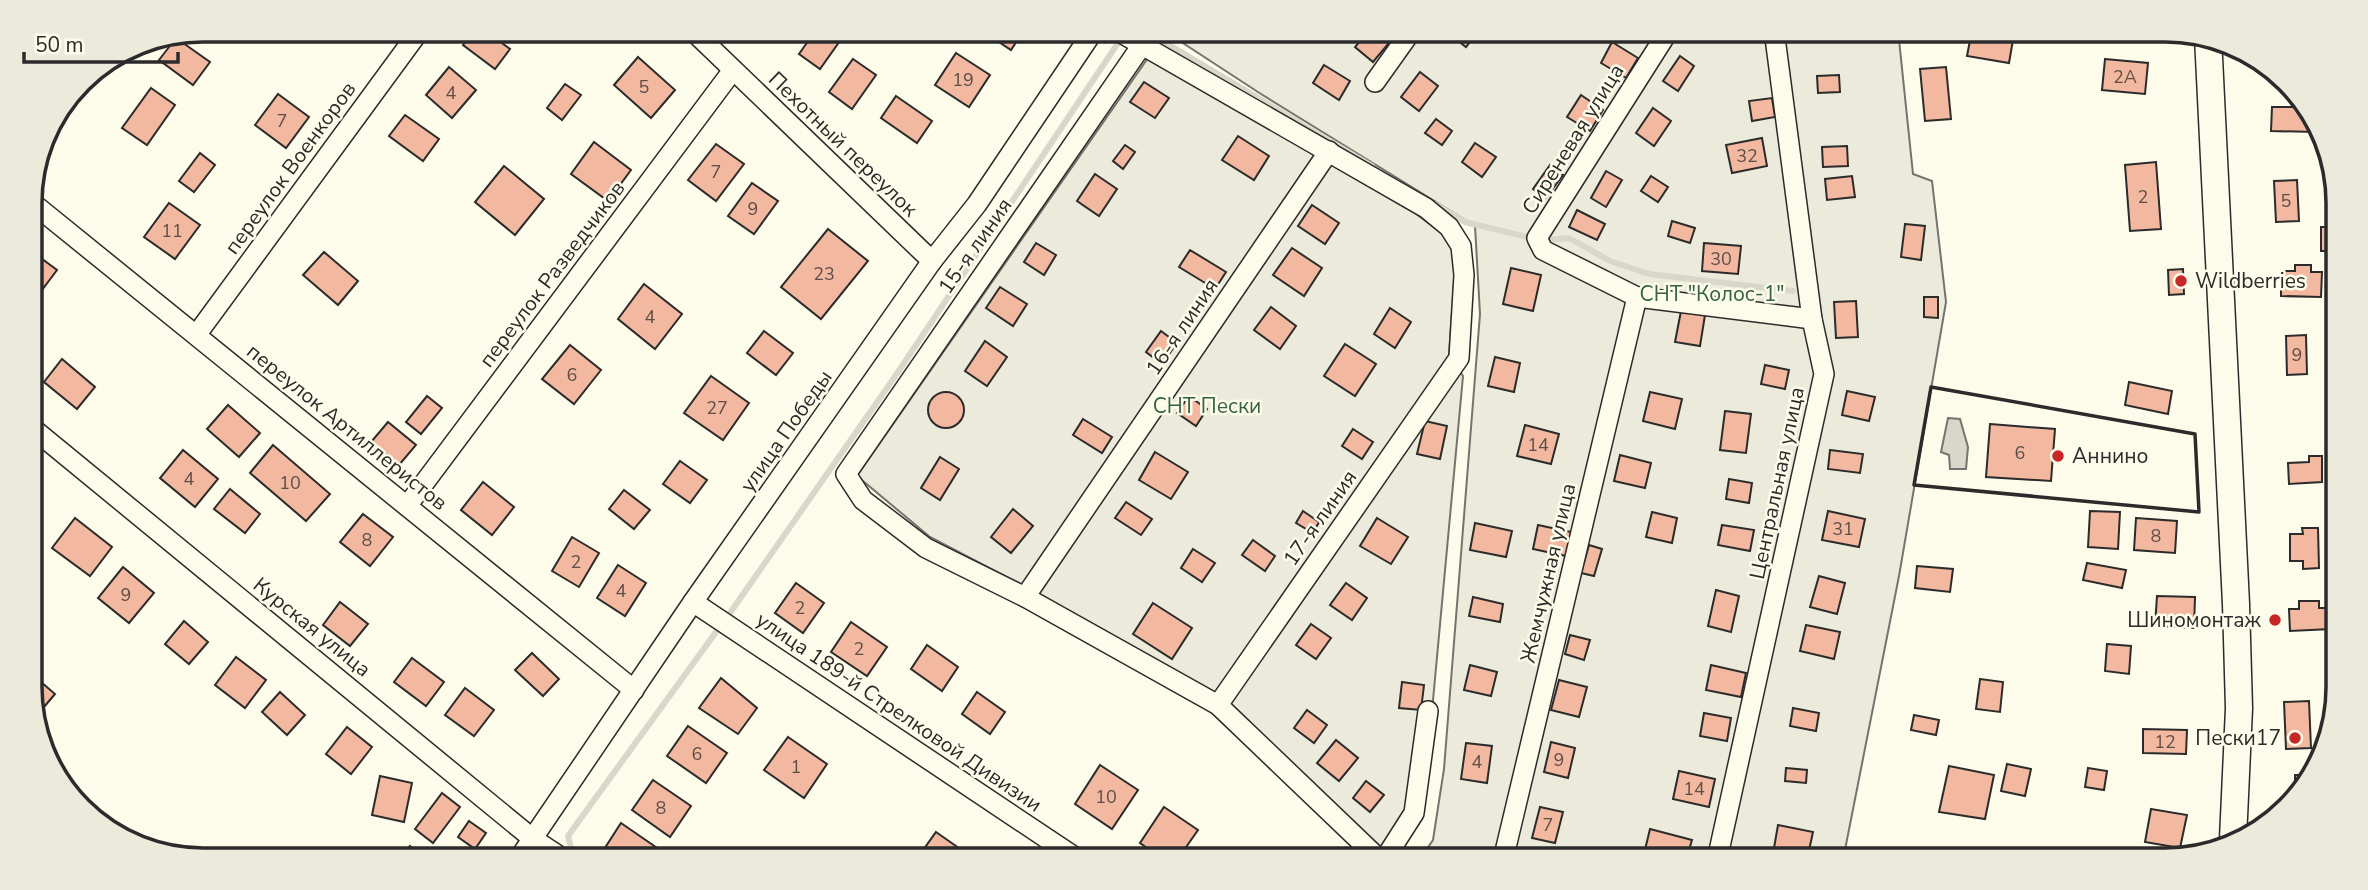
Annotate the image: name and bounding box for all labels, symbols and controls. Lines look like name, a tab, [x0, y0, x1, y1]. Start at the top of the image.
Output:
scale bar	[24, 21, 178, 65]
text: 50 m	[35, 31, 84, 59]
street label: Сиреневая улица	[1516, 59, 1630, 219]
street label: Пехотный переулок	[762, 65, 924, 223]
house number: 2А	[2113, 65, 2137, 89]
house number: 19	[952, 68, 974, 92]
house number: 5	[639, 75, 649, 99]
street label: переулок Военкоров	[218, 76, 362, 260]
house number: 4	[446, 81, 457, 105]
house number: 7	[277, 109, 287, 133]
house number: 32	[1736, 144, 1758, 168]
house number: 7	[711, 160, 721, 184]
street label: переулок Разведчиков	[473, 175, 631, 373]
house number: 2	[2138, 185, 2148, 209]
house number: 5	[2281, 189, 2291, 213]
street label: 15-я линия	[932, 192, 1018, 300]
house number: 9	[748, 197, 758, 221]
house number: 11	[161, 219, 183, 243]
house number: 30	[1710, 247, 1732, 271]
house number: 23	[813, 262, 835, 286]
place label: Wildberries	[2195, 267, 2306, 295]
street label: 16-я линия	[1139, 273, 1225, 381]
marker: Wildberries	[2173, 273, 2189, 289]
park label: СНТ "Колос-1"	[1640, 280, 1784, 308]
house number: 4	[645, 305, 656, 329]
street label: переулок Артиллеристов	[241, 337, 453, 517]
house number: 9	[2292, 343, 2302, 367]
house number: 6	[567, 363, 577, 387]
street label: улица Победы	[734, 364, 838, 498]
street label: Центральная улица	[1743, 384, 1811, 582]
park label: СНТ Пески	[1153, 392, 1261, 420]
house number: 27	[706, 396, 728, 420]
house number: 14	[1527, 433, 1549, 457]
house number: 6	[2015, 441, 2025, 465]
place label: Аннино	[2072, 442, 2148, 470]
marker: Аннино	[2050, 448, 2066, 464]
street label: 17-я линия	[1277, 464, 1363, 572]
house number: 4	[184, 467, 195, 491]
house number: 10	[279, 471, 301, 495]
street label: Жемчужная улица	[1514, 480, 1582, 666]
house number: 31	[1832, 517, 1854, 541]
house number: 8	[2151, 524, 2161, 548]
house number: 8	[362, 528, 372, 552]
house number: 2	[571, 550, 581, 574]
street label: Курская улица	[247, 571, 377, 683]
house number: 4	[616, 579, 627, 603]
house number: 9	[121, 583, 131, 607]
house number: 2	[795, 596, 805, 620]
place label: Шиномонтаж	[2127, 606, 2262, 634]
street label: улица 189-й Стрелковой Дивизии	[751, 607, 1047, 817]
marker: Шиномонтаж	[2267, 612, 2283, 628]
house number: 2	[854, 637, 864, 661]
place label: Пески17	[2195, 724, 2281, 752]
house number: 12	[2154, 730, 2176, 754]
marker: Пески17	[2287, 730, 2303, 746]
house number: 6	[692, 742, 702, 766]
house number: 9	[1554, 748, 1564, 772]
house number: 4	[1472, 750, 1483, 774]
house number: 1	[791, 756, 801, 778]
house number: 14	[1683, 777, 1705, 801]
house number: 10	[1095, 785, 1117, 809]
house number: 8	[656, 796, 666, 820]
house number: 7	[1543, 813, 1553, 837]

